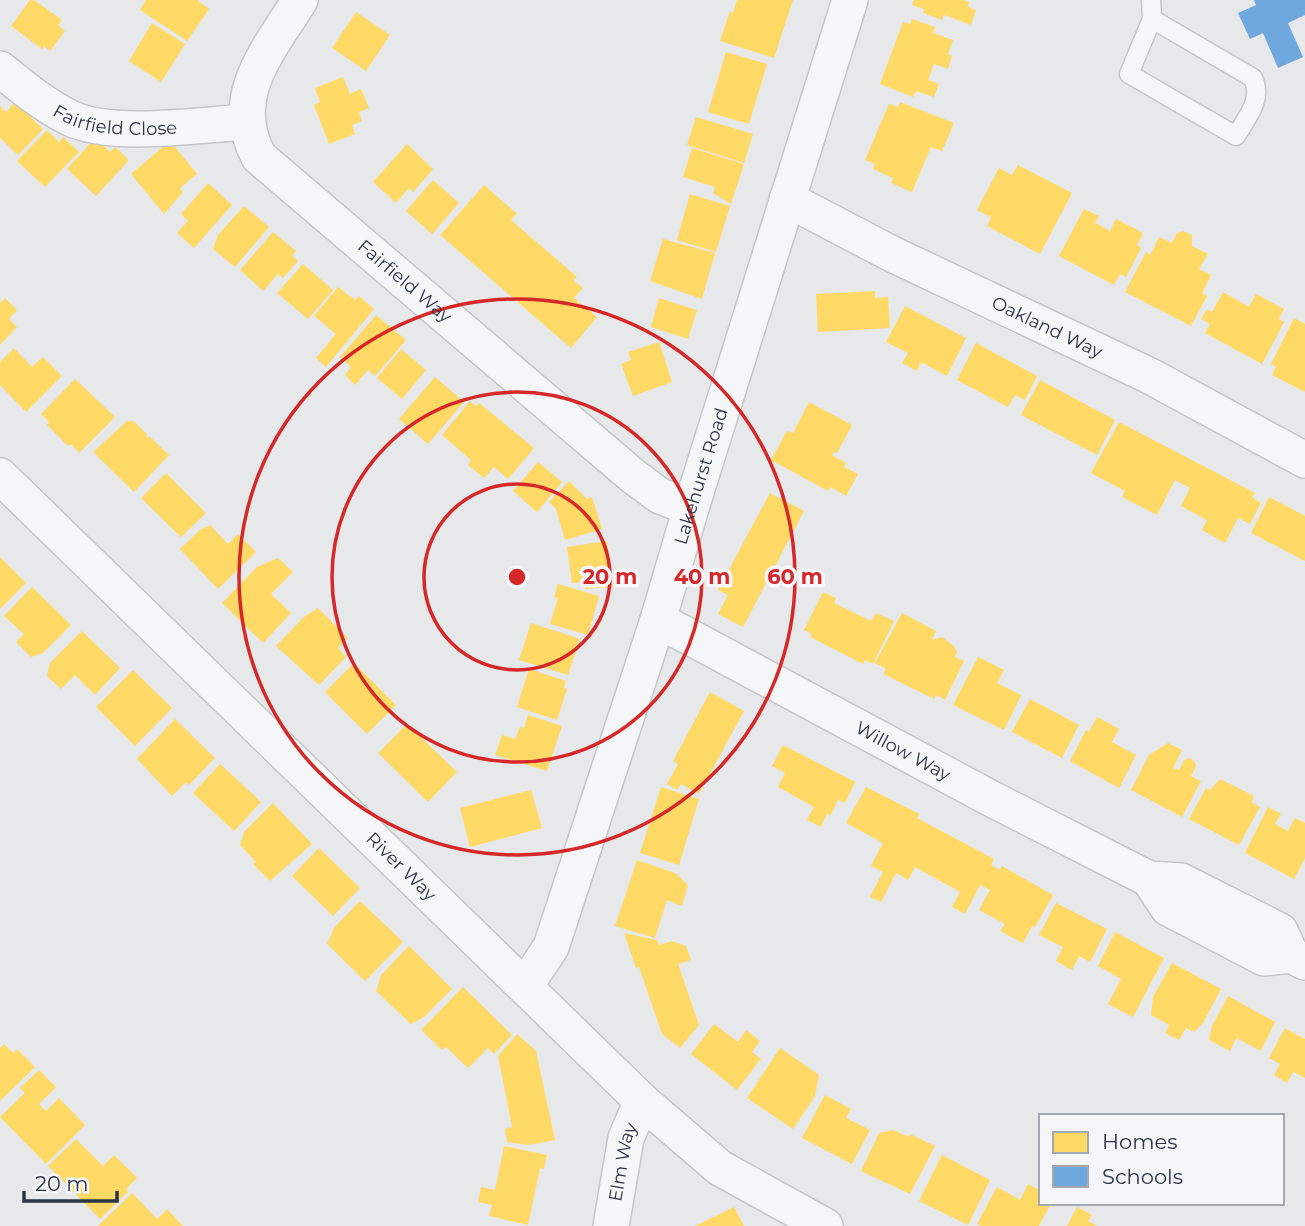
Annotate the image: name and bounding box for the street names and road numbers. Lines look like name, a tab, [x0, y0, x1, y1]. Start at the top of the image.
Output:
street label: Fairfield Close	[49, 100, 178, 140]
street label: Fairfield Way	[353, 235, 456, 328]
street label: Oakland Way	[988, 292, 1106, 363]
street label: Lakehurst Road	[670, 405, 733, 547]
street label: Willow Way	[852, 717, 955, 786]
street label: River Way	[362, 828, 441, 906]
street label: Elm Way	[604, 1119, 642, 1203]

